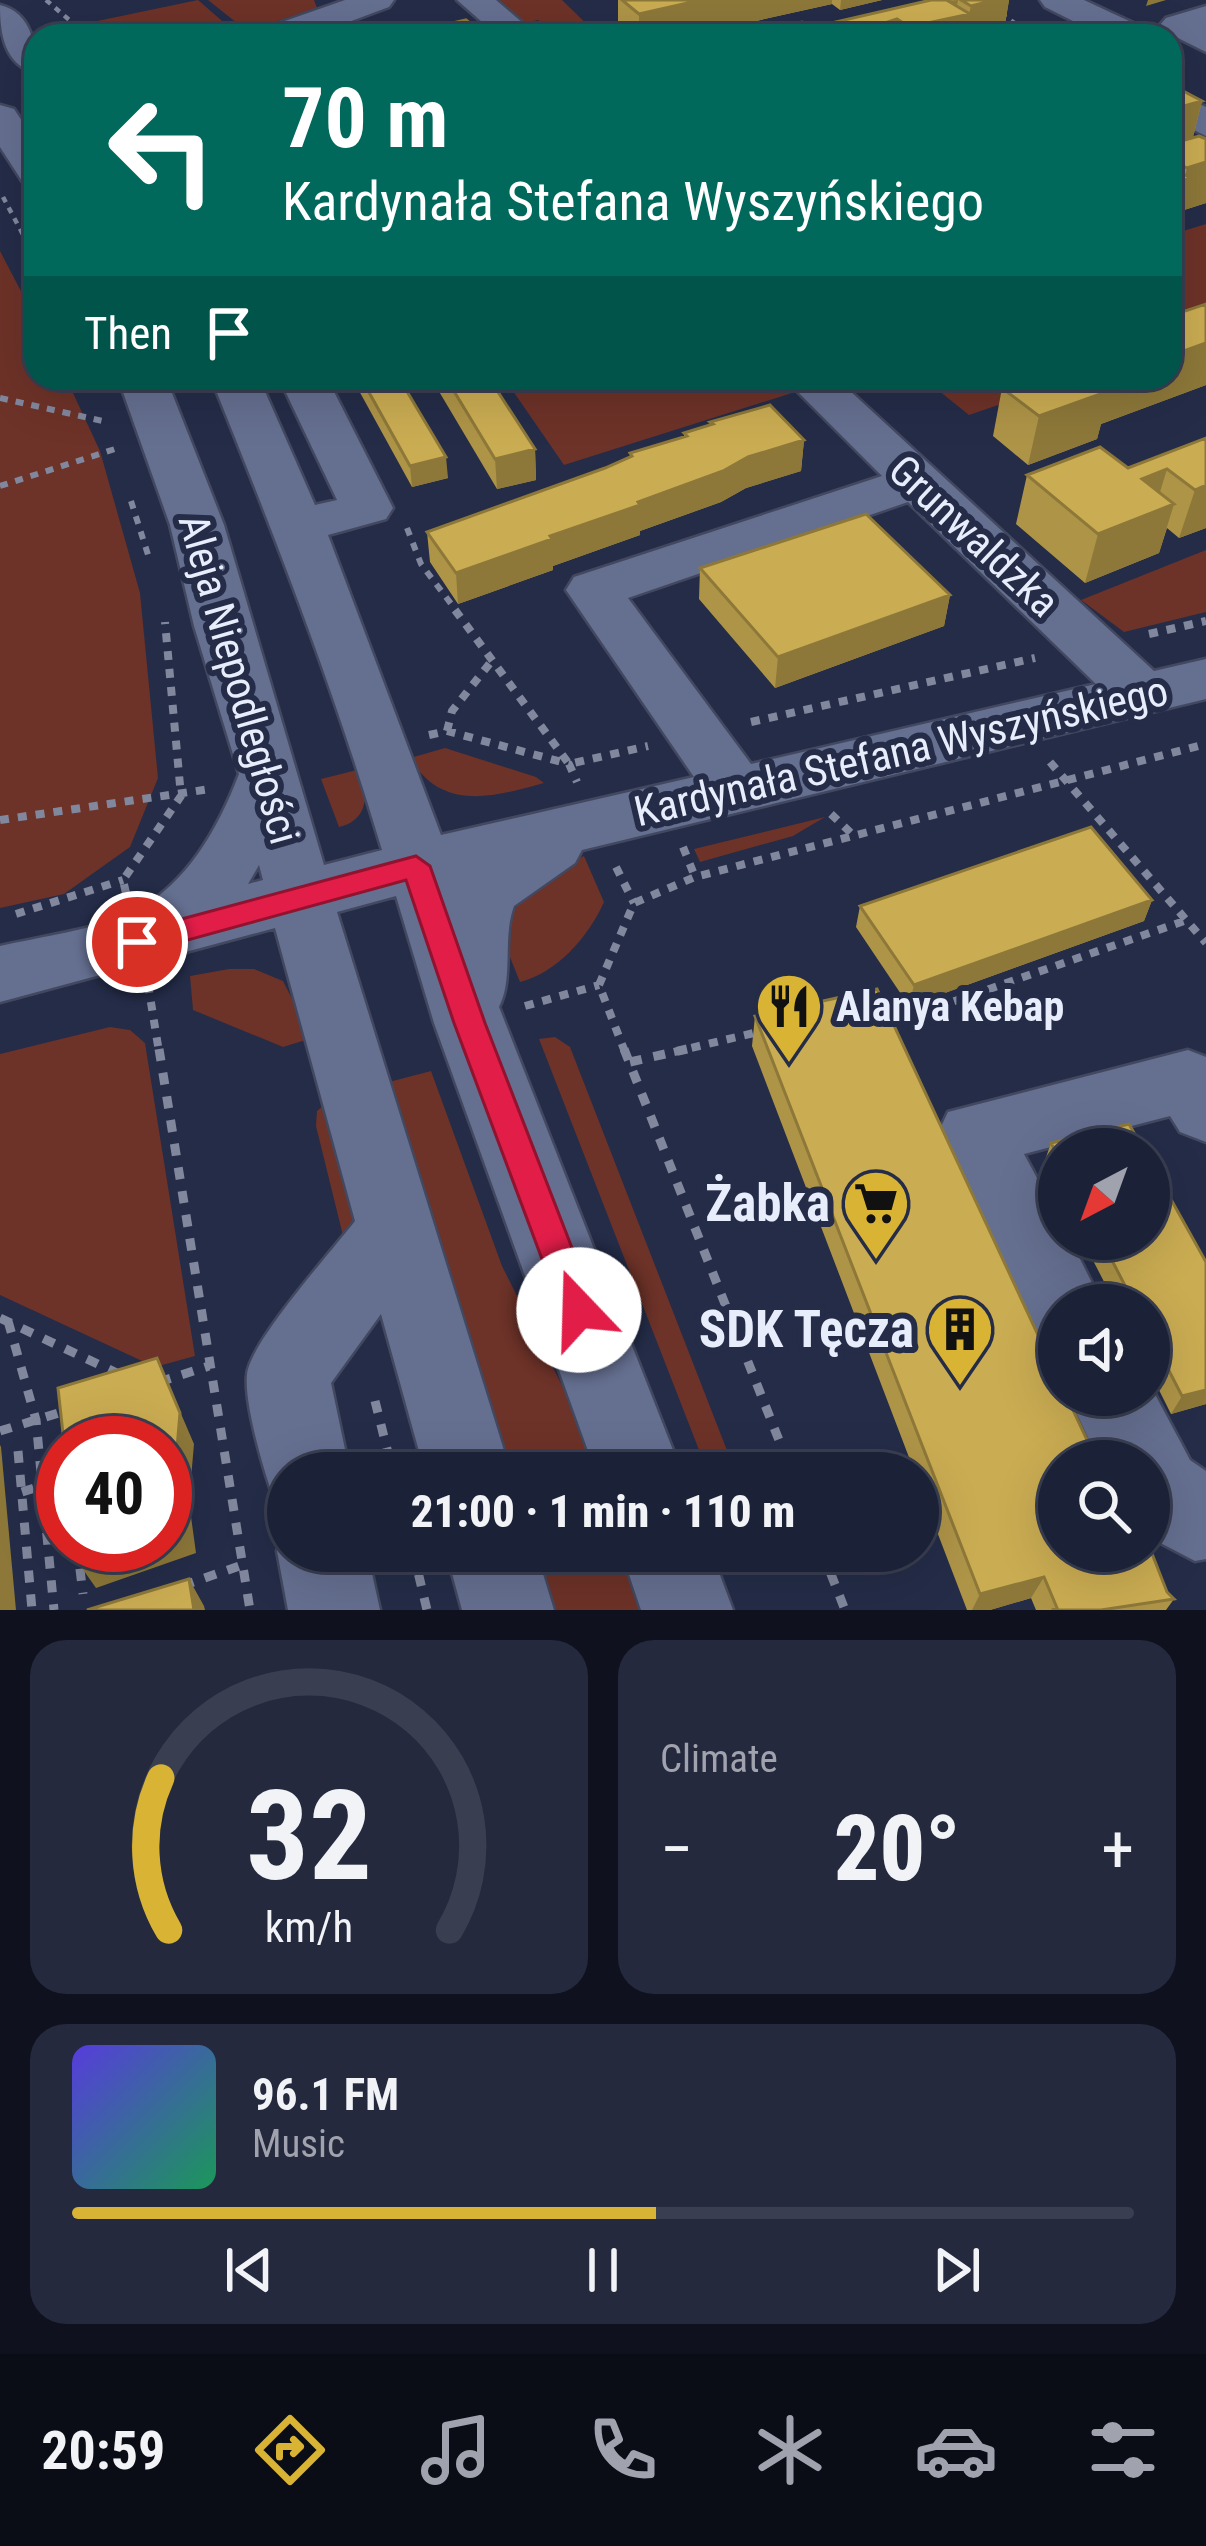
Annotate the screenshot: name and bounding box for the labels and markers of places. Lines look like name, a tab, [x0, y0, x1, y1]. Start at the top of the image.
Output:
pin	[86, 891, 188, 993]
restaurant icon: Alanya Kebap	[754, 971, 824, 1065]
place label: Alanya Kebap	[836, 982, 1064, 1031]
supermarket icon: Żabka	[841, 1168, 911, 1262]
place label: Żabka	[705, 1174, 830, 1233]
building icon: SDK Tęcza	[925, 1294, 995, 1388]
place label: SDK Tęcza	[699, 1300, 914, 1359]

